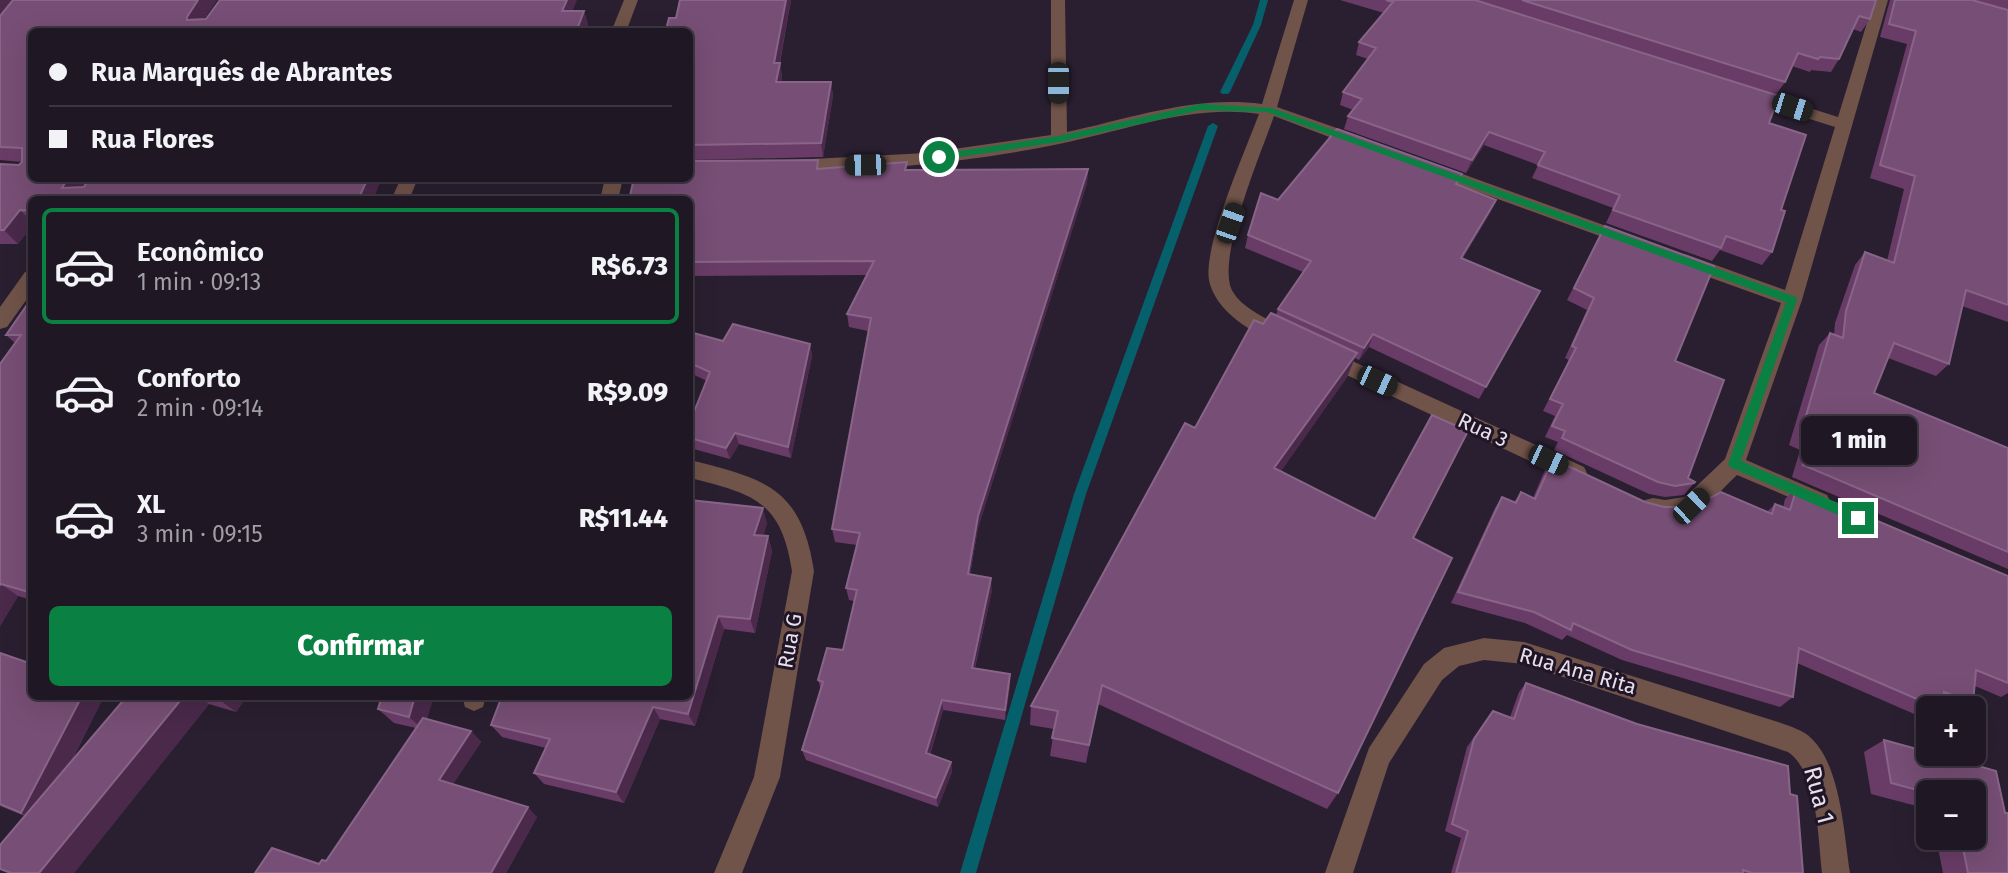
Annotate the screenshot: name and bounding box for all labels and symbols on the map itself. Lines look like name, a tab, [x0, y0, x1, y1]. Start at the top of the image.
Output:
car	[1048, 62, 1069, 104]
car	[1769, 91, 1816, 123]
route start	[923, 141, 955, 173]
car	[844, 154, 887, 176]
car	[1214, 200, 1247, 246]
car	[1354, 363, 1401, 399]
street label: Rua 3	[1454, 407, 1512, 453]
callout: 1 min	[1800, 416, 1916, 466]
car	[1525, 442, 1572, 478]
car	[1669, 484, 1714, 528]
route end	[1842, 502, 1874, 534]
street label: Rua G	[772, 612, 808, 670]
street label: Rua Ana Rita	[1516, 642, 1640, 700]
street label: Rua 1	[1798, 763, 1840, 827]

